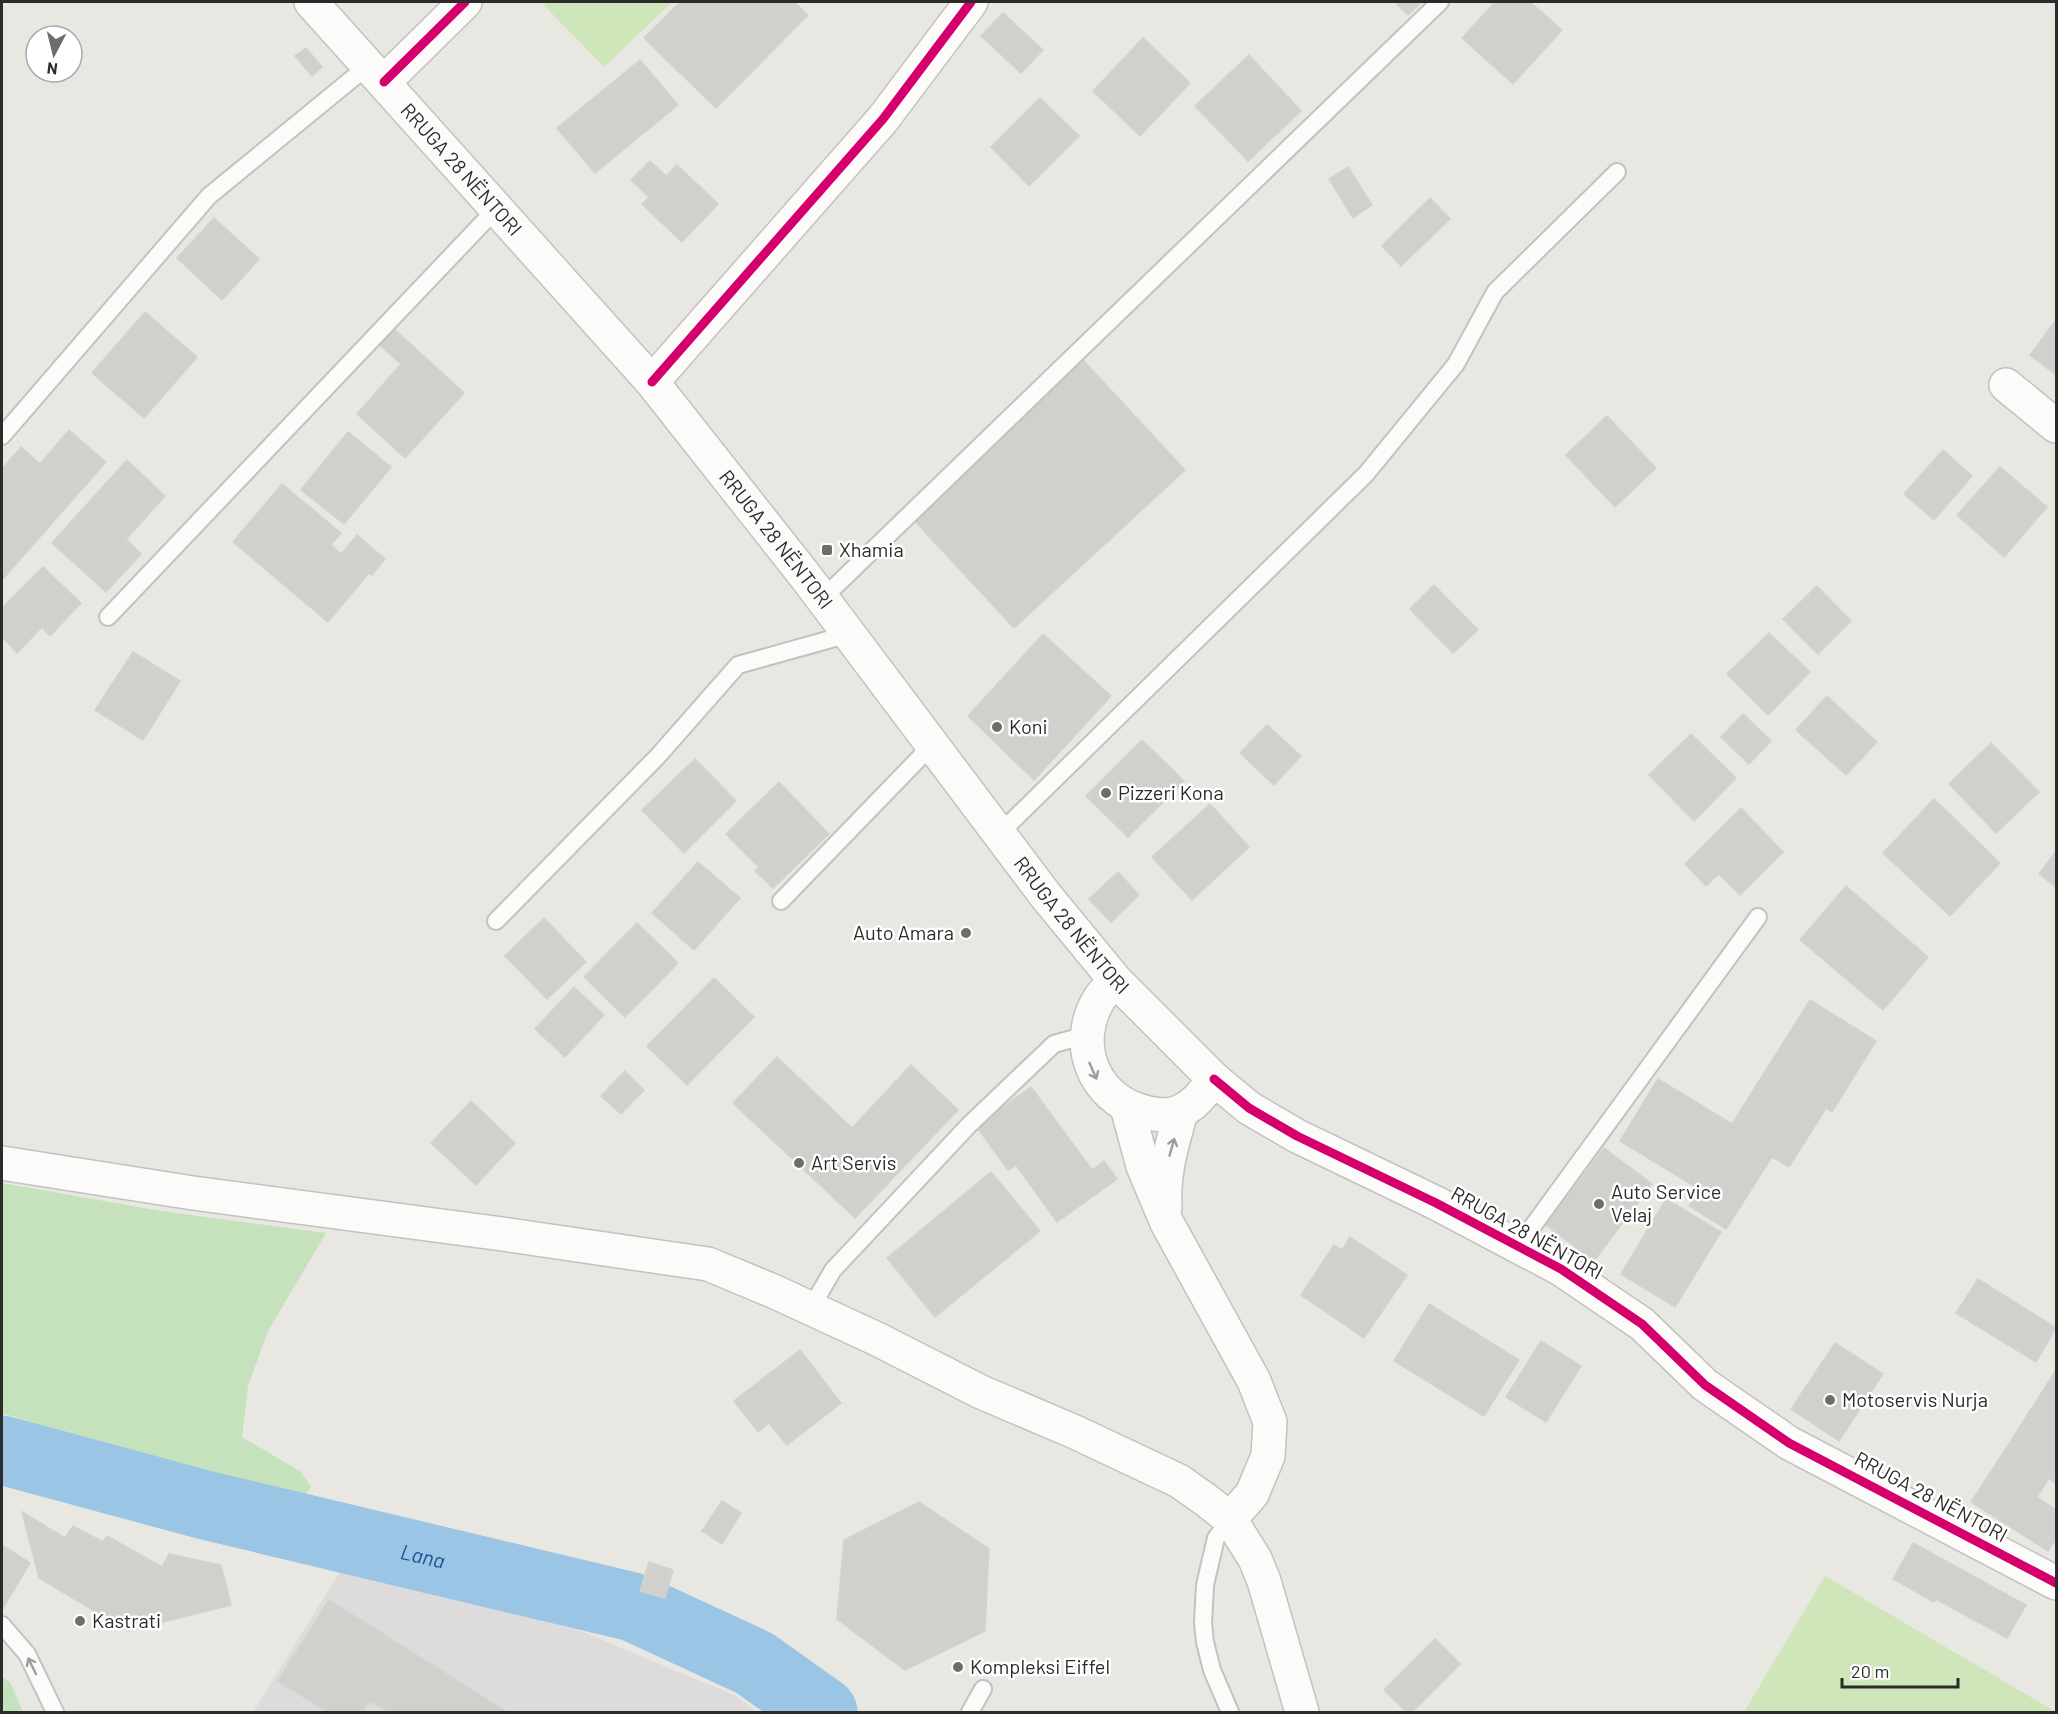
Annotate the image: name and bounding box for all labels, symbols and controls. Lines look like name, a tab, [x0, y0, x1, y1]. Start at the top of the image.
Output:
north arrow	[24, 24, 84, 84]
text: N	[46, 59, 59, 79]
street label: RRUGA 28 NËNTORI	[396, 98, 528, 240]
street label: RRUGA 28 NËNTORI	[715, 465, 839, 613]
place label: Xhamia	[839, 537, 904, 561]
marker: Xhamia	[820, 543, 834, 557]
place label: Koni	[1009, 714, 1048, 738]
marker: Koni	[990, 720, 1004, 734]
place label: Pizzeri Kona	[1118, 780, 1224, 804]
marker: Pizzeri Kona	[1099, 786, 1113, 800]
street label: RRUGA 28 NËNTORI	[1009, 851, 1135, 998]
place label: Auto Amara	[853, 920, 954, 944]
marker: Auto Amara	[959, 926, 973, 940]
one-way arrow	[1088, 1061, 1099, 1079]
one-way arrow	[1167, 1137, 1178, 1156]
place label: Art Servis	[811, 1150, 896, 1174]
marker: Art Servis	[792, 1156, 806, 1170]
place label: Auto Service Velaj	[1611, 1179, 1722, 1226]
street label: RRUGA 28 NËNTORI	[1447, 1180, 1608, 1284]
marker: Auto Service Velaj	[1592, 1197, 1606, 1211]
place label: Motoservis Nurja	[1842, 1387, 1988, 1411]
marker: Motoservis Nurja	[1823, 1393, 1837, 1407]
street label: RRUGA 28 NËNTORI	[1851, 1446, 2012, 1547]
water label: Lana	[398, 1538, 448, 1573]
place label: Kastrati	[92, 1608, 161, 1632]
marker: Kastrati	[73, 1614, 87, 1628]
scale bar	[1842, 1651, 1958, 1689]
place label: Kompleksi Eiffel	[970, 1654, 1110, 1678]
one-way arrow	[26, 1657, 38, 1675]
marker: Kompleksi Eiffel	[951, 1660, 965, 1674]
text: 20 m	[1851, 1660, 1889, 1682]

